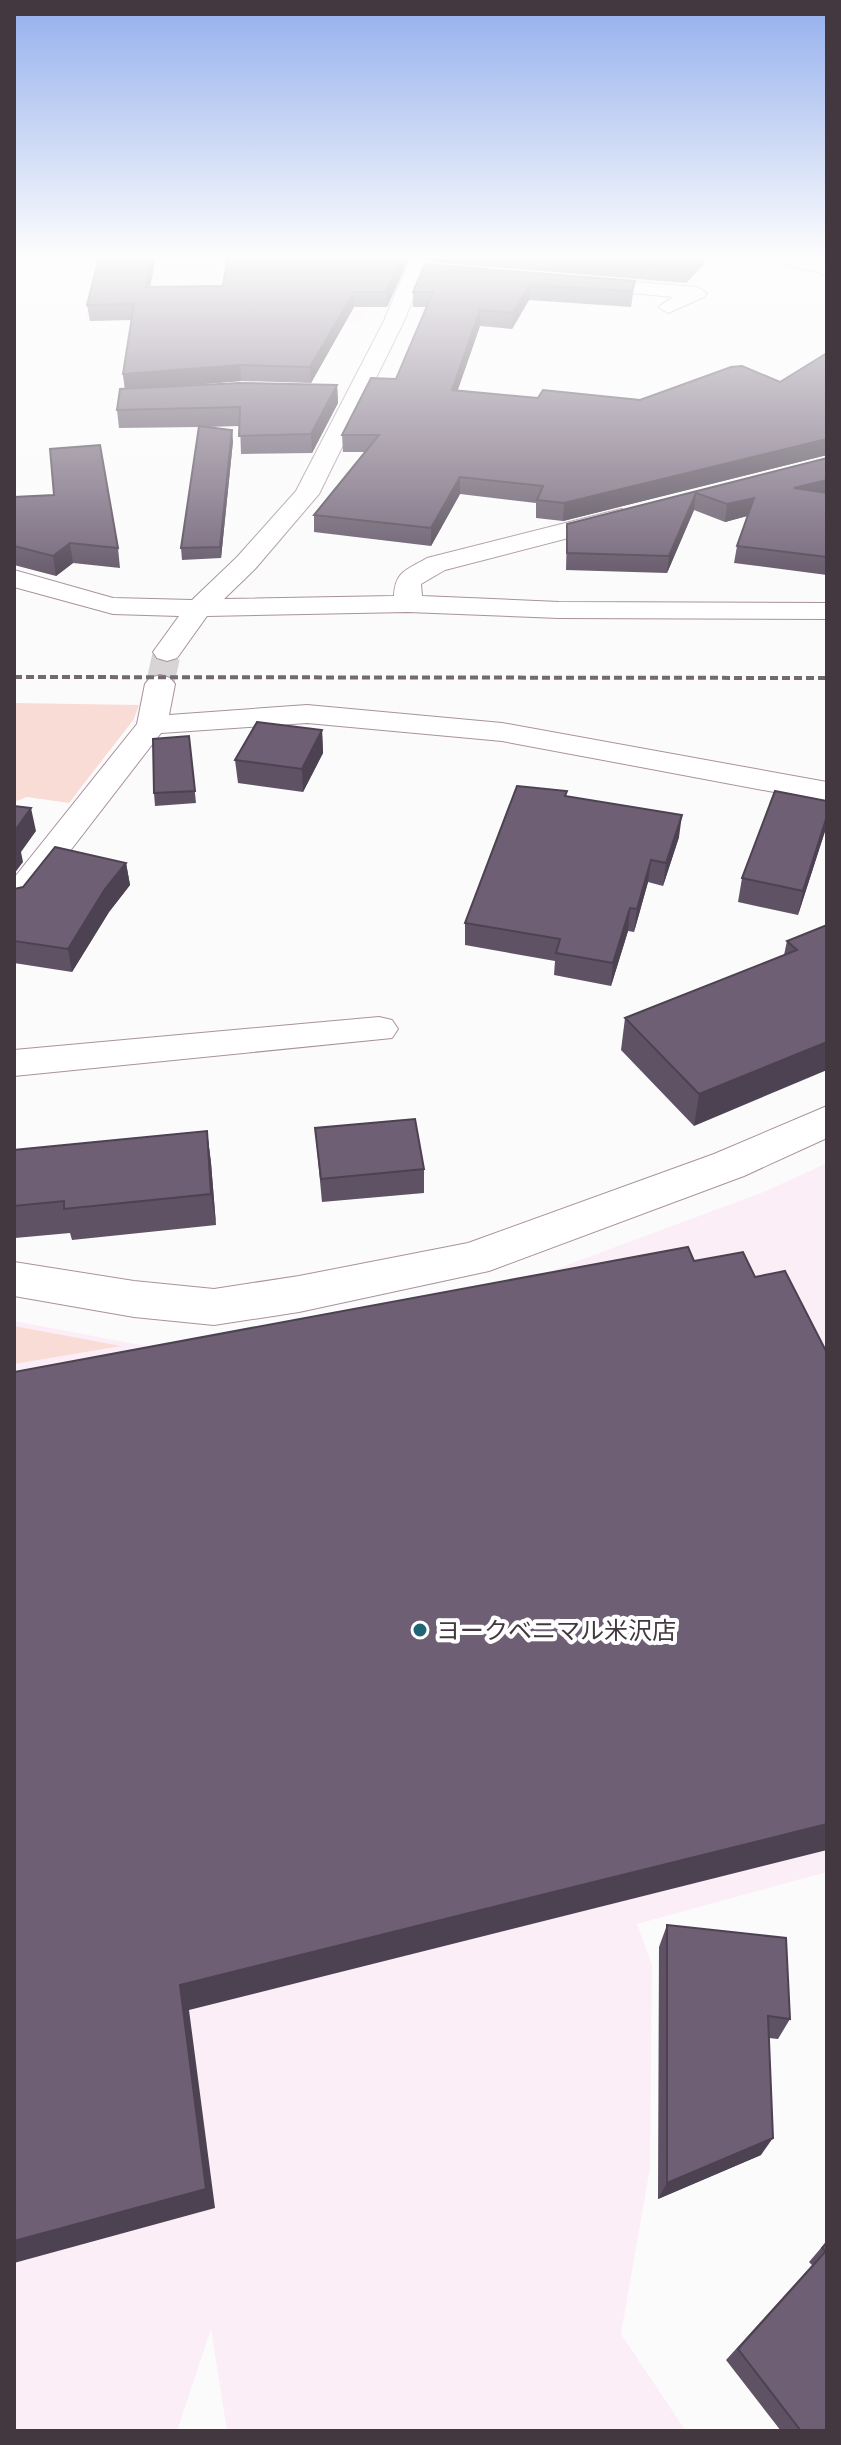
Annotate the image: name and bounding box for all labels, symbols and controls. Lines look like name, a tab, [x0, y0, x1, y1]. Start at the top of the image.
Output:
place label: ヨークベニマル米沢店	[436, 1614, 676, 1646]
marker: ヨークベニマル米沢店	[411, 1621, 429, 1639]

